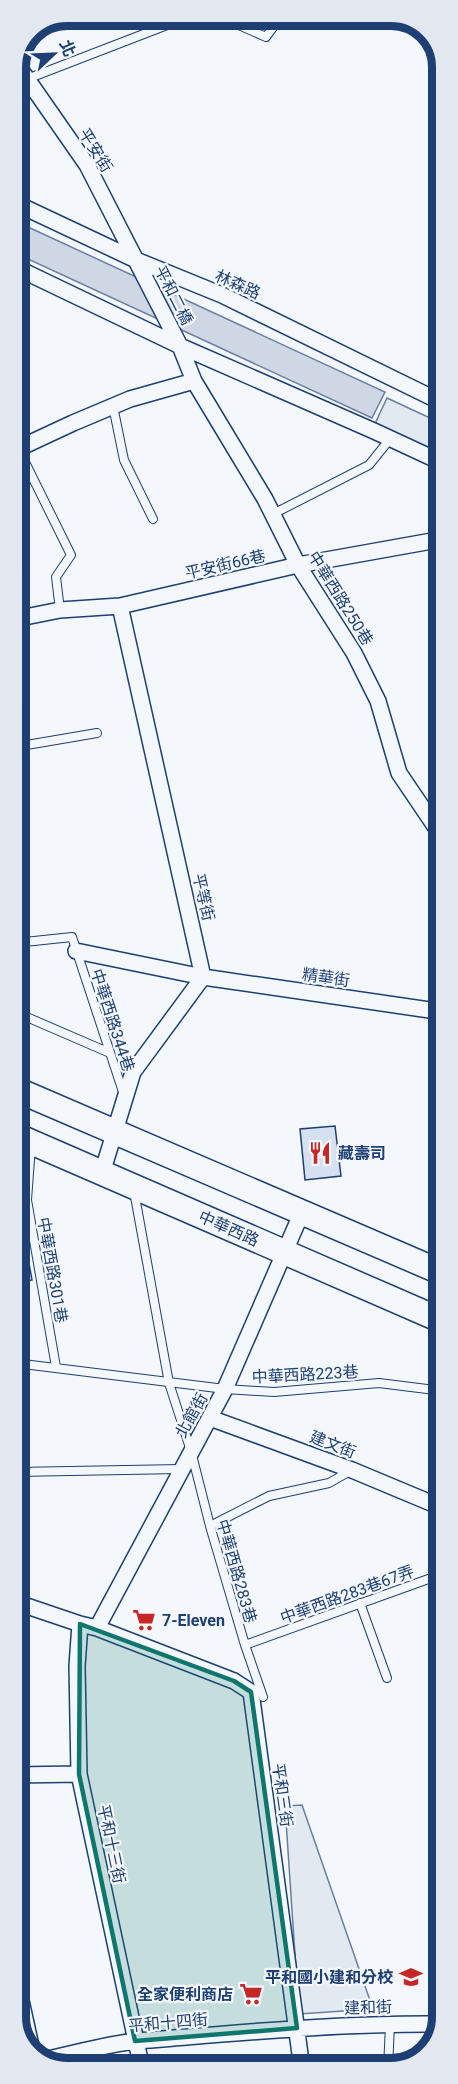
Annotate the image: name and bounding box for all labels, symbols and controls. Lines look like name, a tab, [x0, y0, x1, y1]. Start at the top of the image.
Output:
north arrow	[24, 24, 84, 84]
text: 北	[55, 37, 79, 59]
street label: 平安街	[75, 125, 116, 176]
street label: 平和二橋	[151, 262, 197, 328]
street label: 林森路	[212, 266, 264, 303]
street label: 平安街66巷	[183, 546, 267, 583]
street label: 中華西路250巷	[304, 548, 377, 649]
street label: 平等街	[189, 872, 218, 923]
street label: 精華街	[301, 965, 351, 990]
street label: 中華西路344巷	[87, 966, 138, 1074]
restaurant icon: 藏壽司	[307, 1140, 333, 1166]
place label: 藏壽司	[338, 1144, 386, 1163]
street label: 中華西路	[196, 1207, 262, 1250]
street label: 中華西路301巷	[34, 1216, 71, 1324]
street label: 中華西路223巷	[251, 1362, 359, 1387]
street label: 北館街	[171, 1390, 211, 1441]
street label: 建文街	[307, 1427, 359, 1462]
street label: 中華西路283巷	[213, 1517, 260, 1625]
street label: 中華西路283巷67弄	[278, 1561, 417, 1628]
supermarket icon: 7-Eleven	[131, 1607, 157, 1633]
place label: 7-Eleven	[162, 1611, 225, 1630]
street label: 平和三街	[269, 1762, 296, 1828]
street label: 平和十三街	[94, 1803, 129, 1885]
school or university icon: 平和國小建和分校	[398, 1964, 424, 1990]
place label: 平和國小建和分校	[265, 1968, 394, 1987]
supermarket icon: 全家便利商店	[238, 1981, 264, 2007]
place label: 全家便利商店	[137, 1985, 233, 2004]
street label: 建和街	[344, 1997, 392, 2018]
street label: 平和十四街	[127, 2010, 209, 2035]

